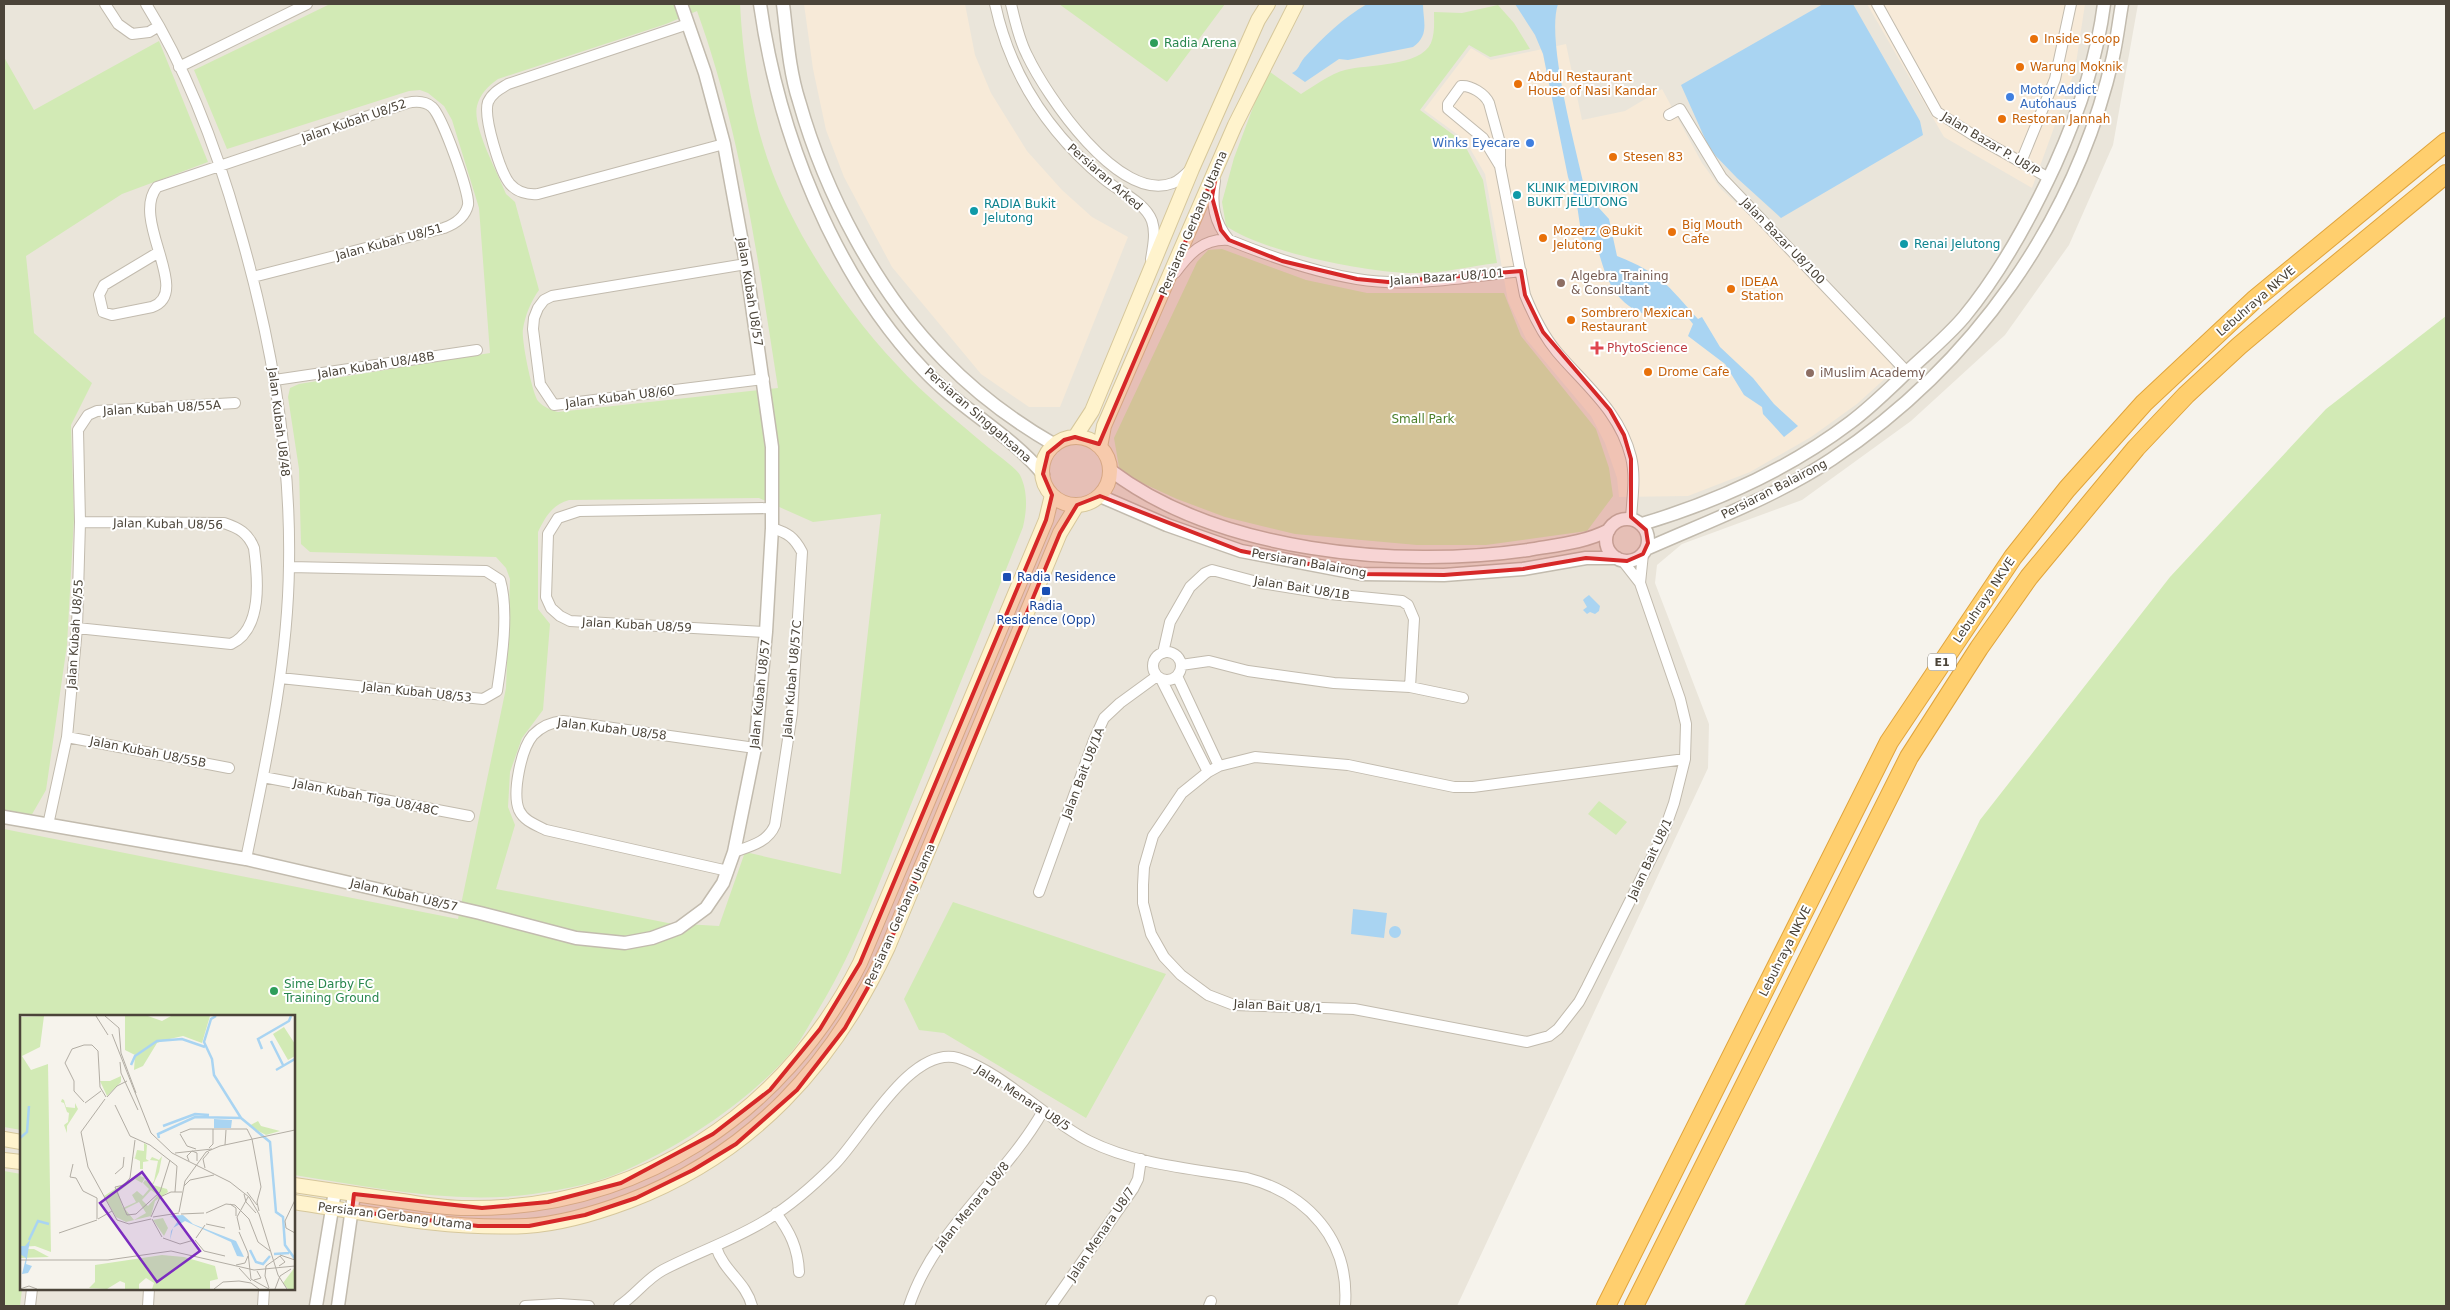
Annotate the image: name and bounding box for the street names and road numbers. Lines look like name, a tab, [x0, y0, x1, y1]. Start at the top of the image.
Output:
street label: Jalan Kubah U8/52	[299, 96, 408, 146]
street label: Jalan Bazar P. U8/P	[1939, 109, 2042, 179]
street label: Persiaran Arked	[1065, 141, 1145, 213]
street label: Persiaran Gerbang Utama	[1156, 149, 1230, 297]
street label: Jalan Bazar U8/100	[1738, 194, 1828, 287]
street label: Jalan Kubah U8/51	[333, 221, 444, 263]
street label: Jalan Kubah U8/57	[734, 236, 766, 347]
street label: Lebuhraya NKVE	[2214, 263, 2298, 339]
street label: Jalan Bazar U8/101	[1388, 266, 1505, 288]
street label: Jalan Kubah U8/48B	[316, 349, 435, 381]
street label: Persiaran Singgahsana	[922, 365, 1034, 465]
street label: Jalan Kubah U8/48	[265, 366, 293, 477]
street label: Jalan Kubah U8/60	[564, 383, 675, 411]
street label: Jalan Kubah U8/55A	[102, 398, 222, 418]
street label: Persiaran Balairong	[1719, 456, 1829, 522]
street label: Jalan Kubah U8/56	[112, 516, 223, 532]
street label: Persiaran Balairong	[1250, 546, 1368, 580]
street label: Lebuhraya NKVE	[1950, 555, 2018, 645]
street label: Jalan Bait U8/1B	[1252, 573, 1351, 602]
street label: Jalan Kubah U8/55	[64, 579, 86, 690]
street label: Jalan Kubah U8/59	[581, 615, 692, 635]
street label: Jalan Kubah U8/57C	[780, 619, 804, 740]
street label: Jalan Kubah U8/57	[747, 639, 773, 750]
road number: E1	[1928, 654, 1956, 670]
street label: Jalan Kubah U8/53	[361, 679, 472, 705]
street label: Jalan Kubah U8/58	[556, 715, 667, 743]
street label: Jalan Bait U8/1A	[1059, 725, 1107, 822]
street label: Jalan Kubah U8/55B	[88, 734, 207, 770]
street label: Jalan Kubah Tiga U8/48C	[291, 776, 440, 818]
street label: Jalan Bait U8/1	[1625, 816, 1675, 903]
street label: Persiaran Gerbang Utama	[862, 841, 938, 989]
street label: Jalan Kubah U8/57	[348, 876, 459, 914]
street label: Lebuhraya NKVE	[1756, 903, 1814, 999]
street label: Jalan Bait U8/1	[1232, 997, 1323, 1015]
street label: Jalan Menara U8/5	[972, 1062, 1073, 1134]
street label: Jalan Menara U8/8	[931, 1159, 1012, 1254]
street label: Jalan Menara U8/7	[1064, 1185, 1138, 1284]
street label: Persiaran Gerbang Utama	[317, 1200, 473, 1232]

